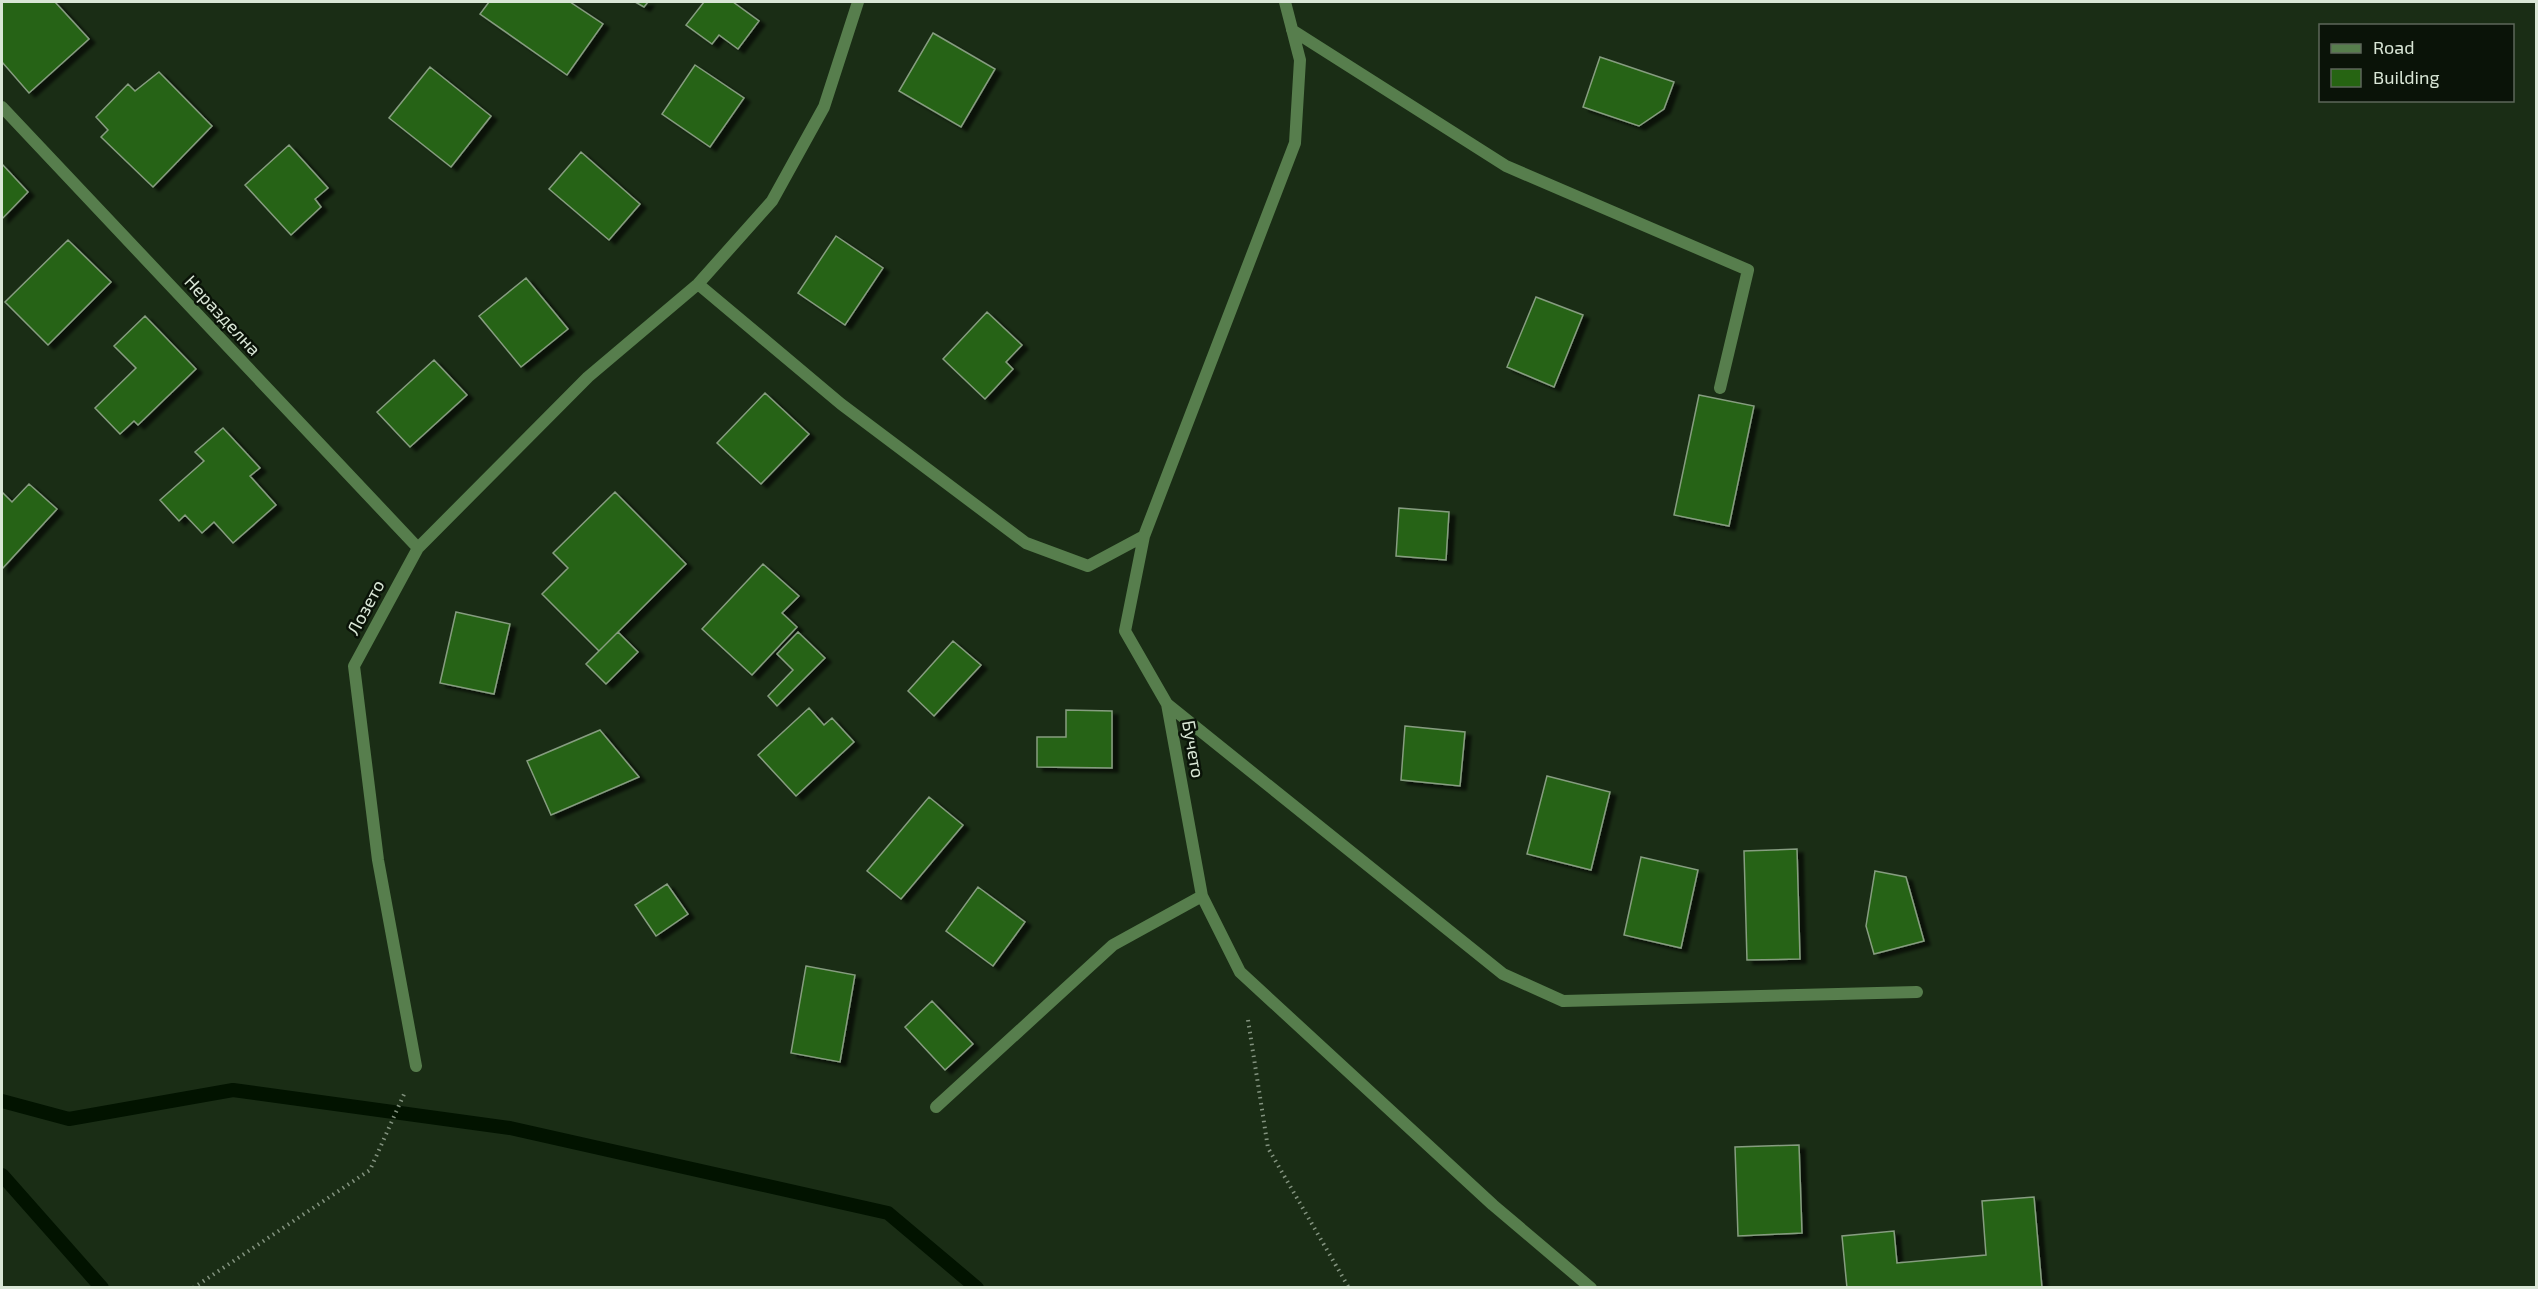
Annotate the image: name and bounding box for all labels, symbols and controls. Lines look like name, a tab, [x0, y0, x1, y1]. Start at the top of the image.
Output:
legend	[2319, 24, 2514, 102]
text: Road	[2373, 36, 2414, 58]
text: Building	[2373, 66, 2440, 88]
street label: Неразделна	[180, 270, 266, 360]
street label: Лозето	[341, 576, 389, 638]
street label: Бучето	[1178, 718, 1210, 780]

